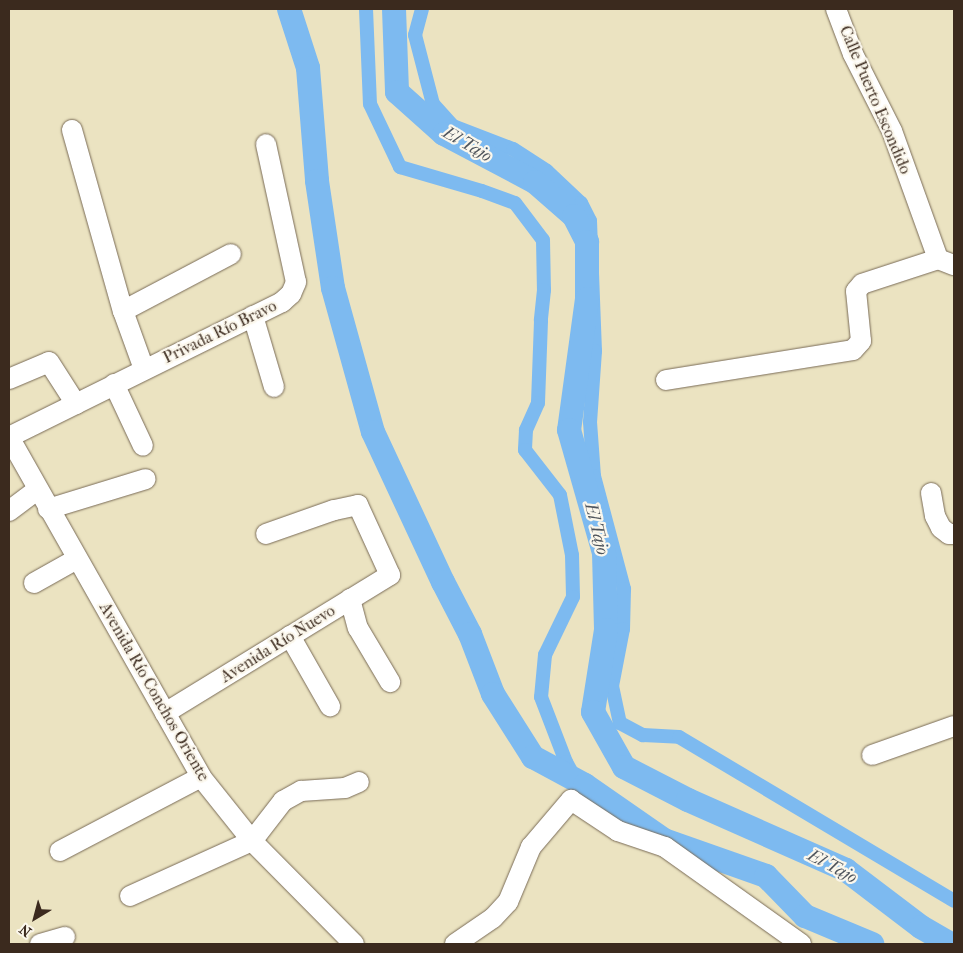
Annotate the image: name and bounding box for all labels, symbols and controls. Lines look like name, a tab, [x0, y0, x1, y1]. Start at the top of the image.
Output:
street label: Calle Puerto Escondido	[835, 23, 915, 177]
water label: El Tajo	[439, 122, 495, 168]
street label: Privada Río Bravo	[160, 296, 280, 368]
water label: El Tajo	[579, 501, 613, 557]
street label: Avenida Río Conchos Oriente	[95, 599, 213, 785]
street label: Avenida Río Nuevo	[217, 601, 339, 687]
water label: El Tajo	[804, 845, 860, 889]
north arrow	[10, 893, 60, 943]
text: N	[16, 920, 35, 940]

